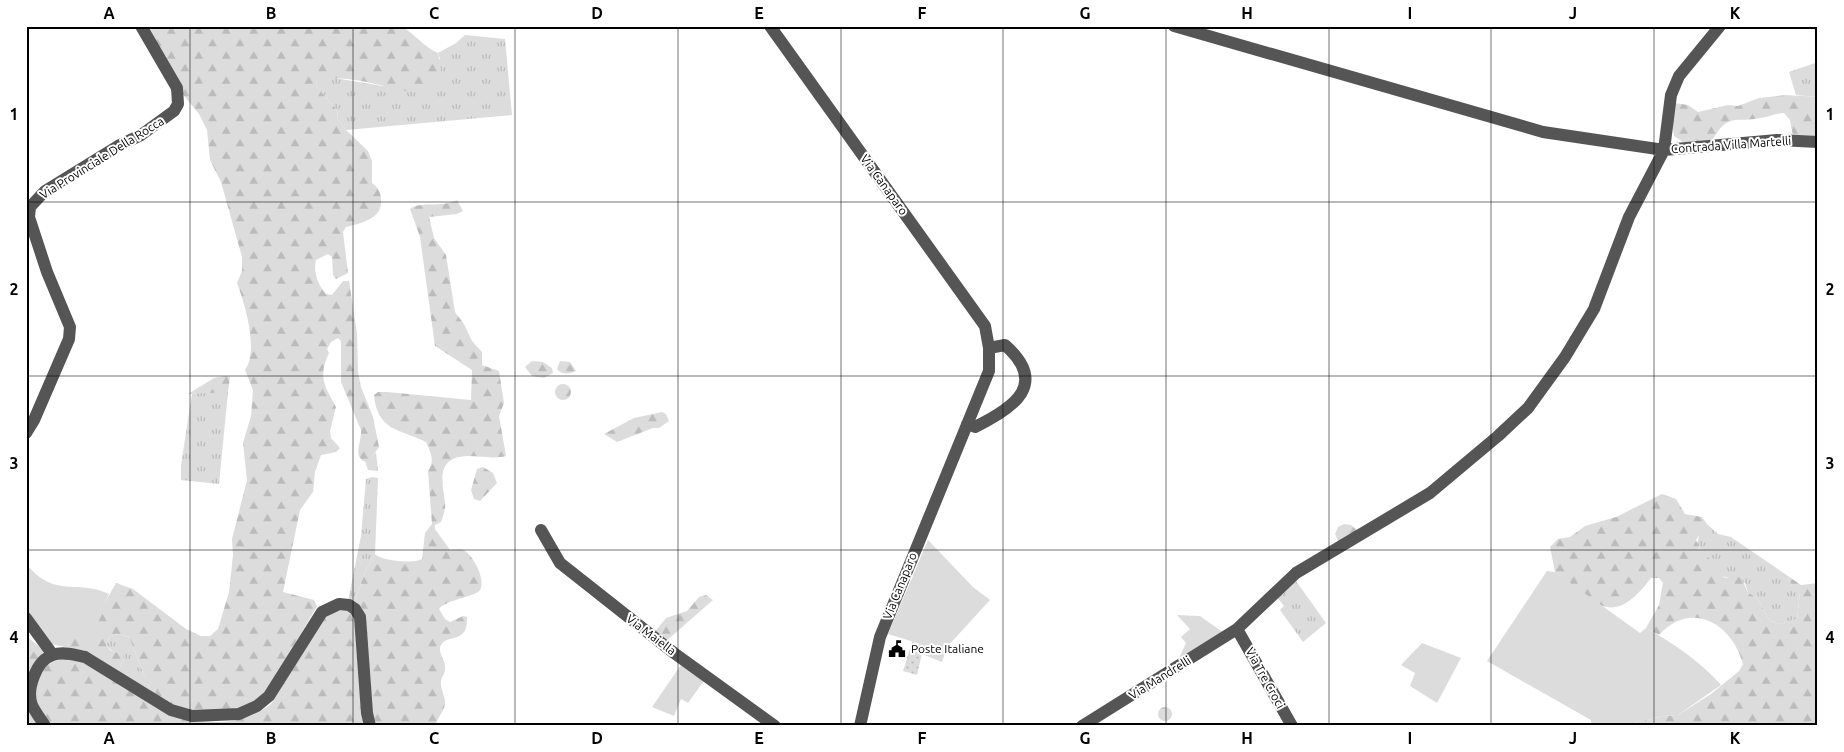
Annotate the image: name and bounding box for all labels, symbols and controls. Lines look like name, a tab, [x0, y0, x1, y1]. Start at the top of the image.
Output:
text: A	[103, 4, 115, 22]
text: B	[266, 4, 276, 22]
text: C	[429, 4, 439, 22]
text: D	[591, 4, 603, 22]
text: E	[754, 4, 764, 22]
text: F	[918, 4, 927, 22]
text: G	[1079, 4, 1091, 22]
text: H	[1241, 4, 1253, 22]
text: I	[1408, 4, 1412, 22]
text: J	[1569, 4, 1577, 22]
text: K	[1730, 4, 1741, 22]
text: 1	[9, 105, 19, 123]
text: 1	[1825, 105, 1835, 123]
street label: Via Provinciale Della Rocca	[37, 114, 166, 201]
street label: Contrada Villa Martelli	[1670, 134, 1792, 155]
street label: Via Canaparo	[858, 152, 911, 217]
text: 2	[9, 280, 19, 298]
text: 2	[1825, 280, 1835, 298]
text: 3	[9, 454, 19, 472]
text: 3	[1825, 454, 1835, 472]
street label: Via Canaparo	[880, 550, 919, 621]
street label: Via Maiella	[624, 612, 679, 657]
text: 4	[9, 628, 19, 646]
text: 4	[1825, 628, 1835, 646]
public building icon: Poste Italiane	[887, 639, 907, 659]
place label: Poste Italiane	[911, 642, 984, 655]
street label: Via Tre Croci	[1243, 645, 1288, 710]
street label: Via Mandrelli	[1126, 653, 1193, 702]
text: A	[103, 729, 115, 747]
text: B	[266, 729, 276, 747]
text: C	[429, 729, 439, 747]
text: D	[591, 729, 603, 747]
text: E	[754, 729, 764, 747]
text: F	[918, 729, 927, 747]
text: G	[1079, 729, 1091, 747]
text: H	[1241, 729, 1253, 747]
text: I	[1408, 729, 1412, 747]
text: J	[1569, 729, 1577, 747]
text: K	[1730, 729, 1741, 747]

